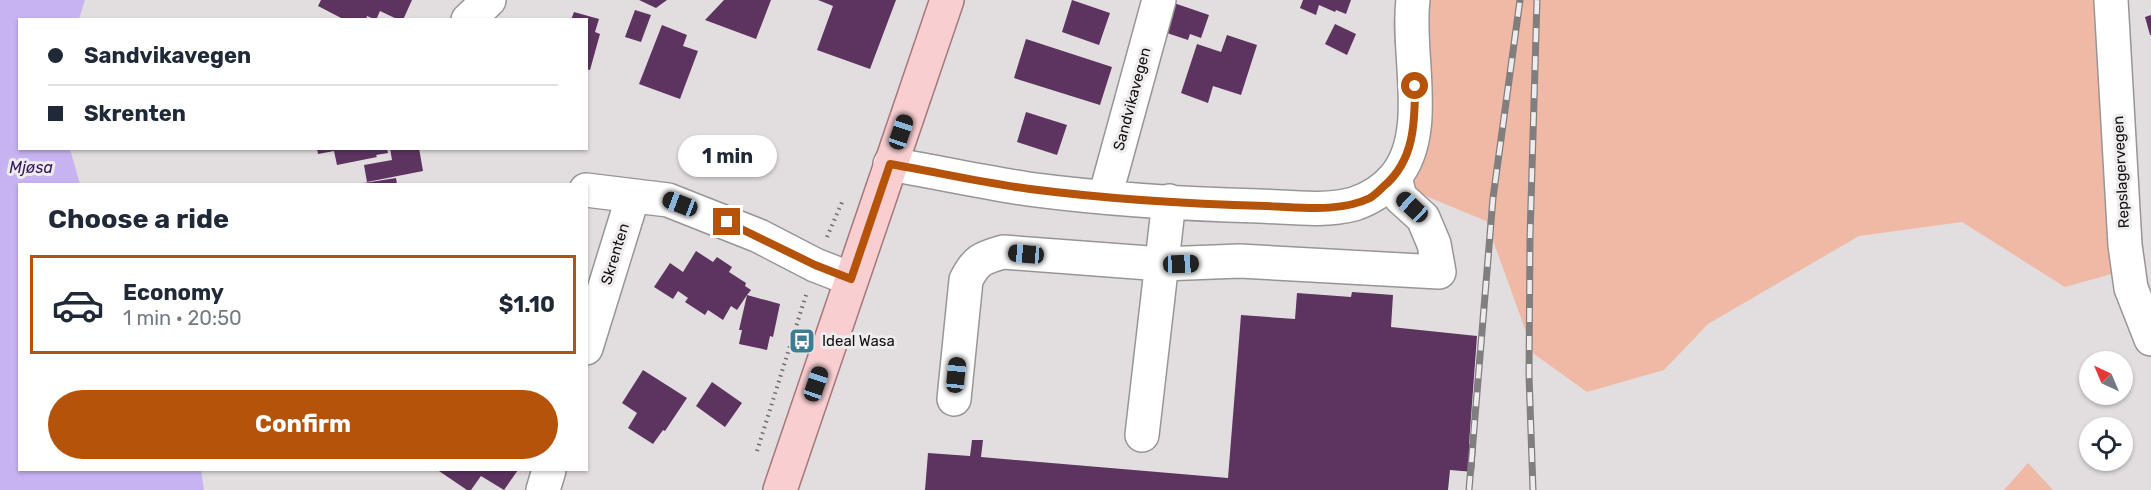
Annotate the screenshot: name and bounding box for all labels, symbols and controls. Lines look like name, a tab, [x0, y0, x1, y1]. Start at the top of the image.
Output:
text: Sandvikavegen	[84, 42, 251, 69]
street label: Sandvikavegen	[1110, 45, 1154, 153]
route start	[1401, 72, 1428, 99]
text: Skrenten	[84, 100, 186, 127]
car	[887, 112, 915, 152]
street label: Repslagervegen	[2109, 115, 2133, 229]
callout: 1 min	[678, 135, 777, 177]
text: 1 min	[702, 144, 753, 168]
water label: Mjøsa	[9, 158, 53, 177]
car	[1393, 188, 1431, 226]
car	[660, 189, 700, 219]
text: Choose a ride	[48, 203, 229, 235]
route end	[713, 208, 740, 235]
street label: Skrenten	[597, 221, 633, 287]
car	[1007, 243, 1045, 265]
car	[1163, 254, 1199, 274]
icon: car	[51, 278, 105, 332]
text: Economy	[123, 279, 224, 306]
text: $1.10	[499, 291, 555, 318]
text: 1 min · 20:50	[123, 306, 242, 330]
bus stop icon: Ideal Wasa	[787, 326, 817, 356]
place label: Ideal Wasa	[822, 332, 895, 350]
north arrow	[2079, 351, 2133, 405]
map controls	[2079, 351, 2133, 471]
car	[945, 356, 967, 394]
car	[802, 364, 830, 404]
button: Confirm	[48, 390, 558, 459]
button: locate	[2079, 417, 2133, 471]

